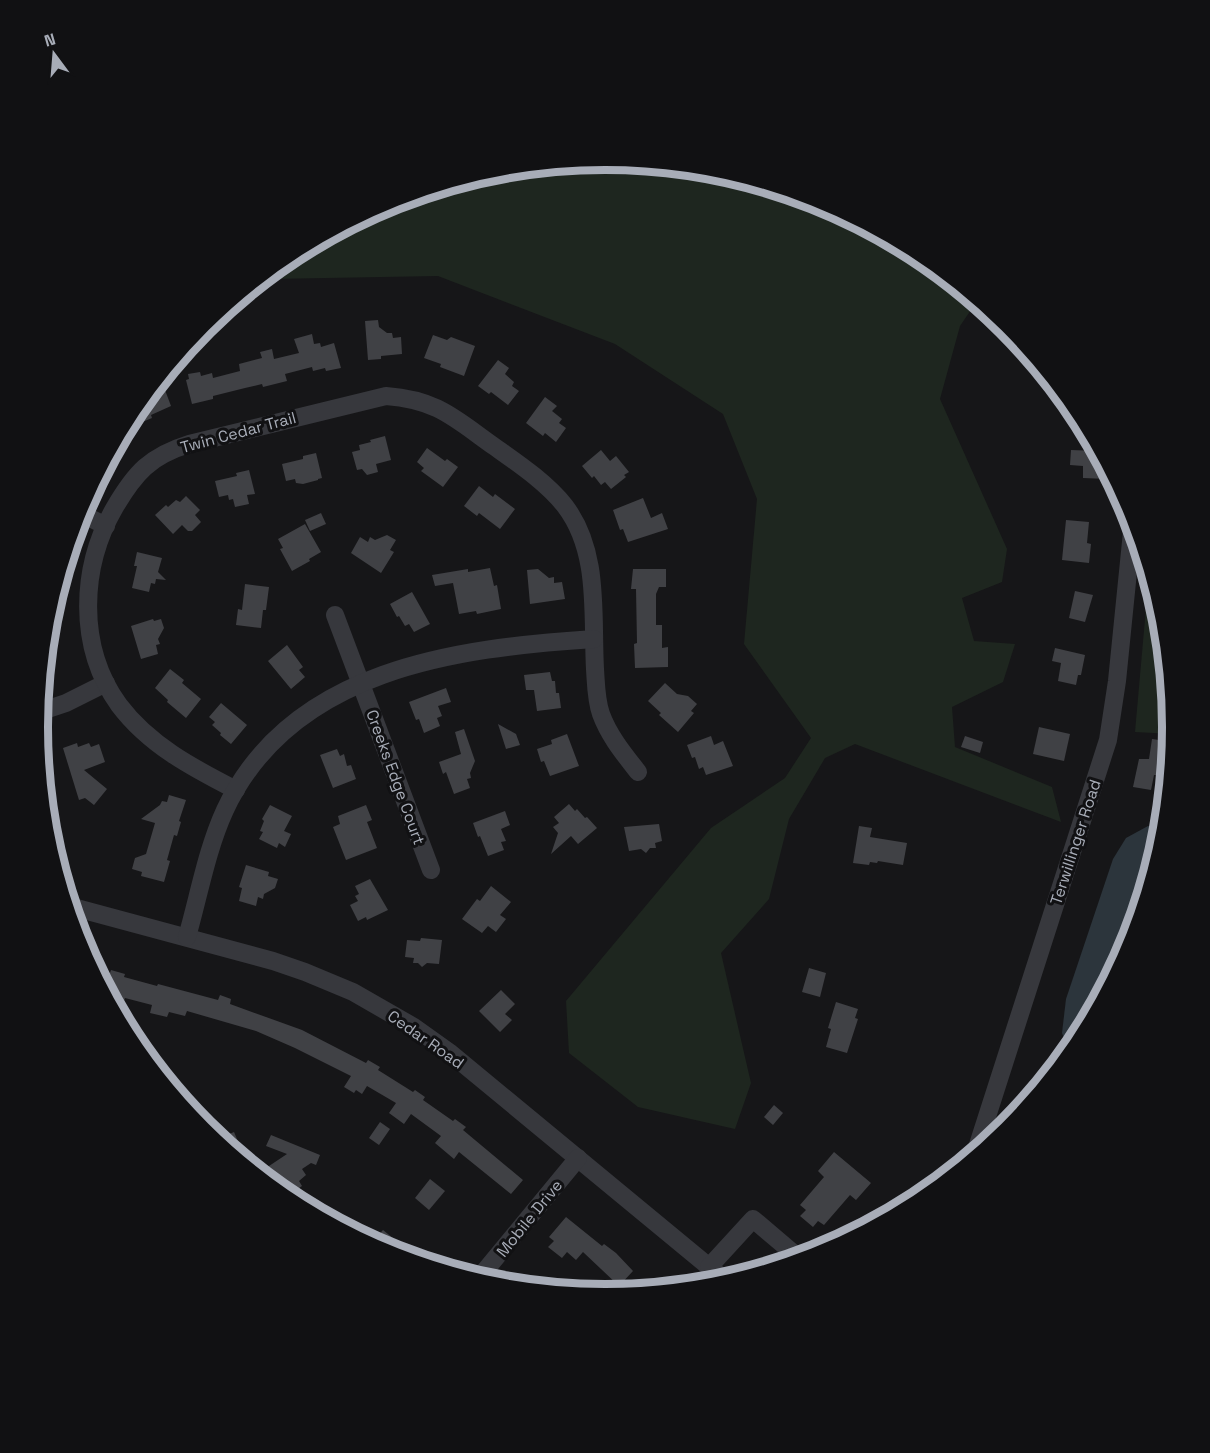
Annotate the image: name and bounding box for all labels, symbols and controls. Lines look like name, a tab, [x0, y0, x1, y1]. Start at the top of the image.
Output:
north arrow	[24, 24, 84, 84]
text: N	[42, 28, 58, 52]
street label: Twin Cedar Trail	[178, 407, 298, 458]
street label: Creeks Edge Court	[361, 707, 430, 848]
street label: Terwillinger Road	[1045, 777, 1106, 908]
street label: Cedar Road	[383, 1005, 468, 1073]
street label: Mobile Drive	[492, 1175, 567, 1261]

